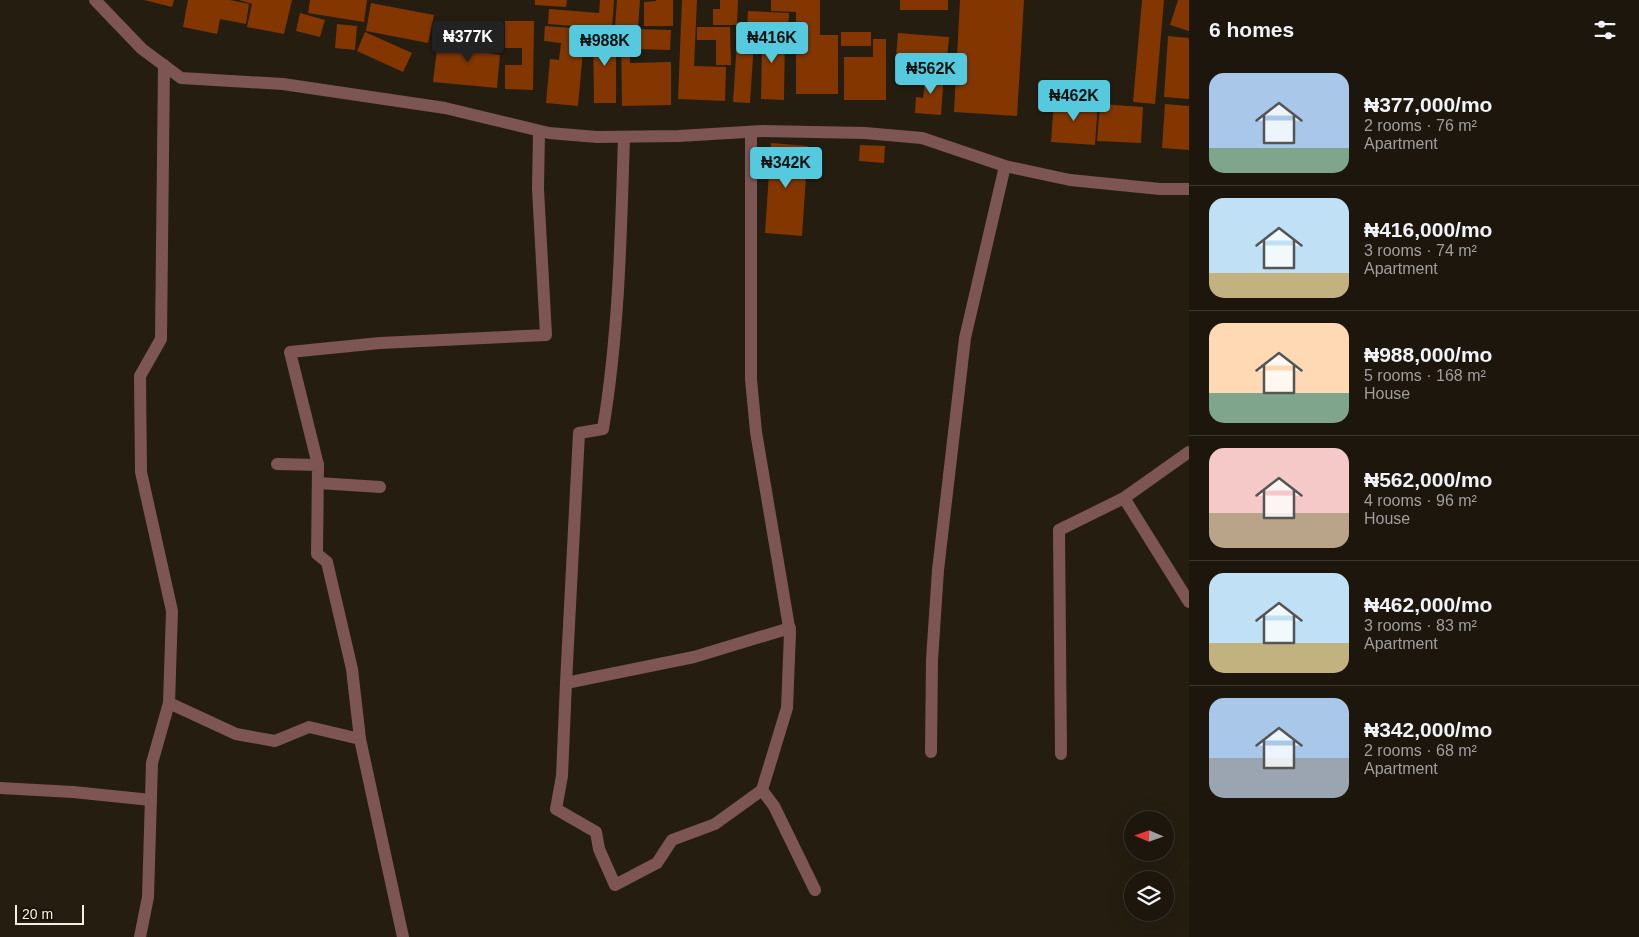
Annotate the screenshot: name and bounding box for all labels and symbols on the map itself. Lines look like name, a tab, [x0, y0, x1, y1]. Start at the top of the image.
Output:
pin: ₦377K	[433, 20, 503, 63]
pin: ₦416K	[737, 22, 807, 64]
pin: ₦988K	[570, 24, 640, 67]
pin: ₦562K	[896, 52, 966, 95]
pin: ₦462K	[1039, 80, 1109, 122]
pin: ₦342K	[751, 146, 821, 189]
north arrow	[1124, 811, 1174, 861]
scale bar	[15, 902, 84, 925]

